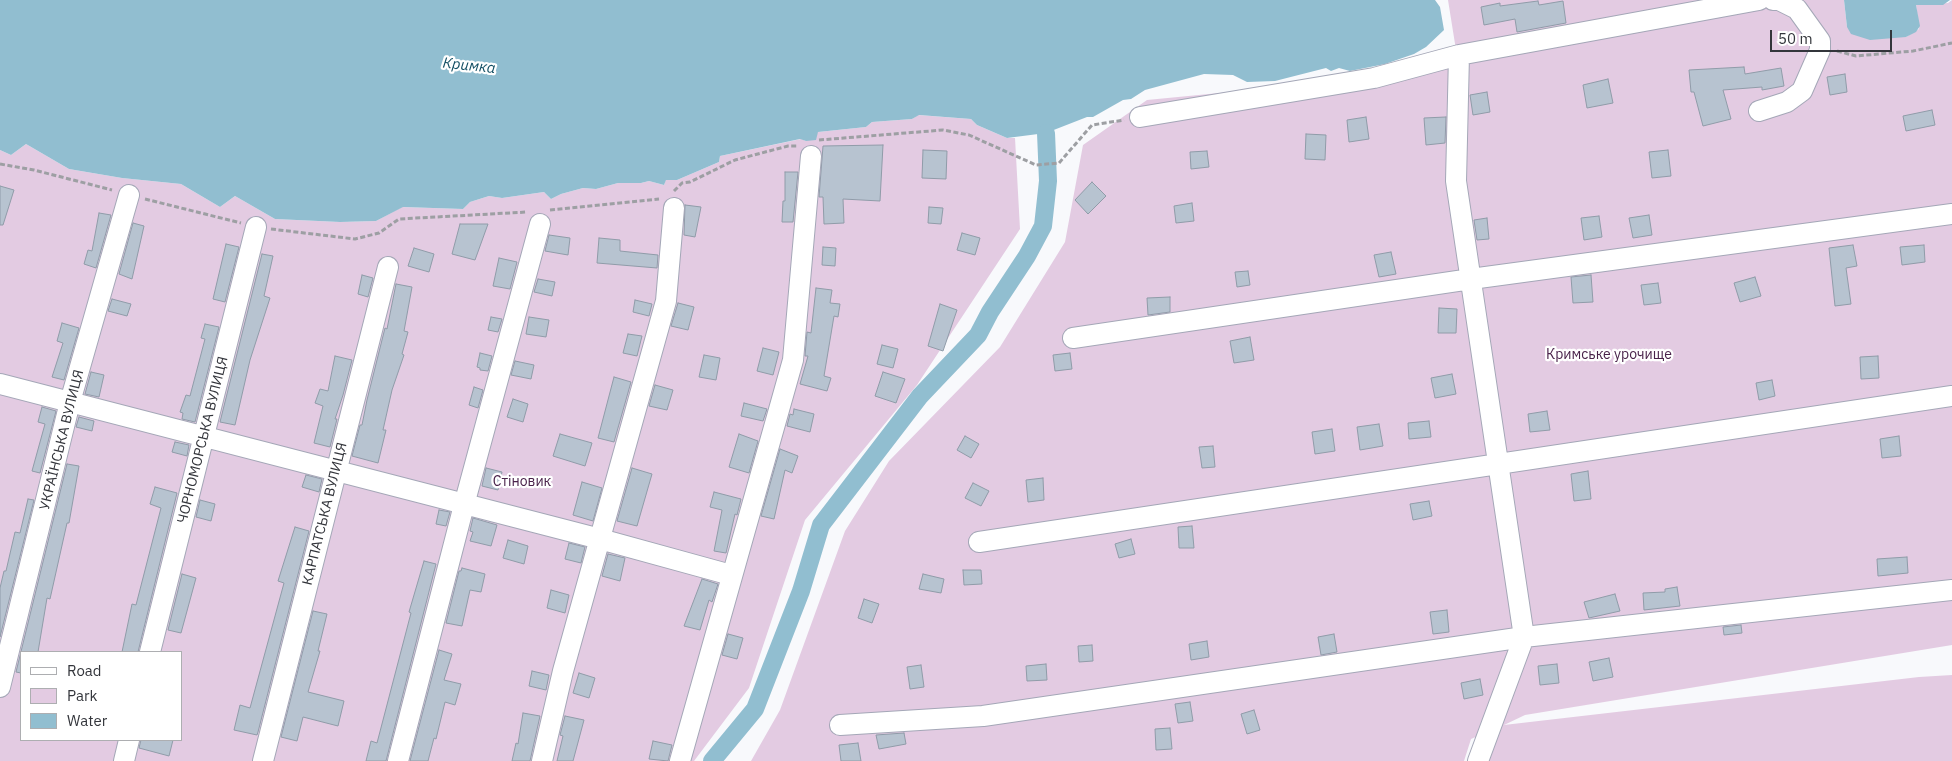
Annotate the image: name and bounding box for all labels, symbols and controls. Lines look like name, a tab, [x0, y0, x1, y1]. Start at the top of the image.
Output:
scale bar	[1772, 20, 1894, 52]
text: 50 m	[1778, 29, 1813, 48]
water label: Кримка	[442, 54, 496, 78]
park label: Кримське урочище	[1546, 347, 1672, 363]
street label: ЧОРНОМОРСЬКА ВУЛИЦЯ	[174, 355, 232, 525]
street label: УКРАЇНСЬКА ВУЛИЦЯ	[36, 368, 88, 512]
street label: КАРПАТСЬКА ВУЛИЦЯ	[299, 441, 351, 587]
park label: Стіновик	[493, 474, 551, 490]
legend	[20, 651, 182, 741]
text: Road	[67, 661, 102, 680]
text: Park	[67, 686, 97, 705]
text: Water	[67, 711, 107, 730]

